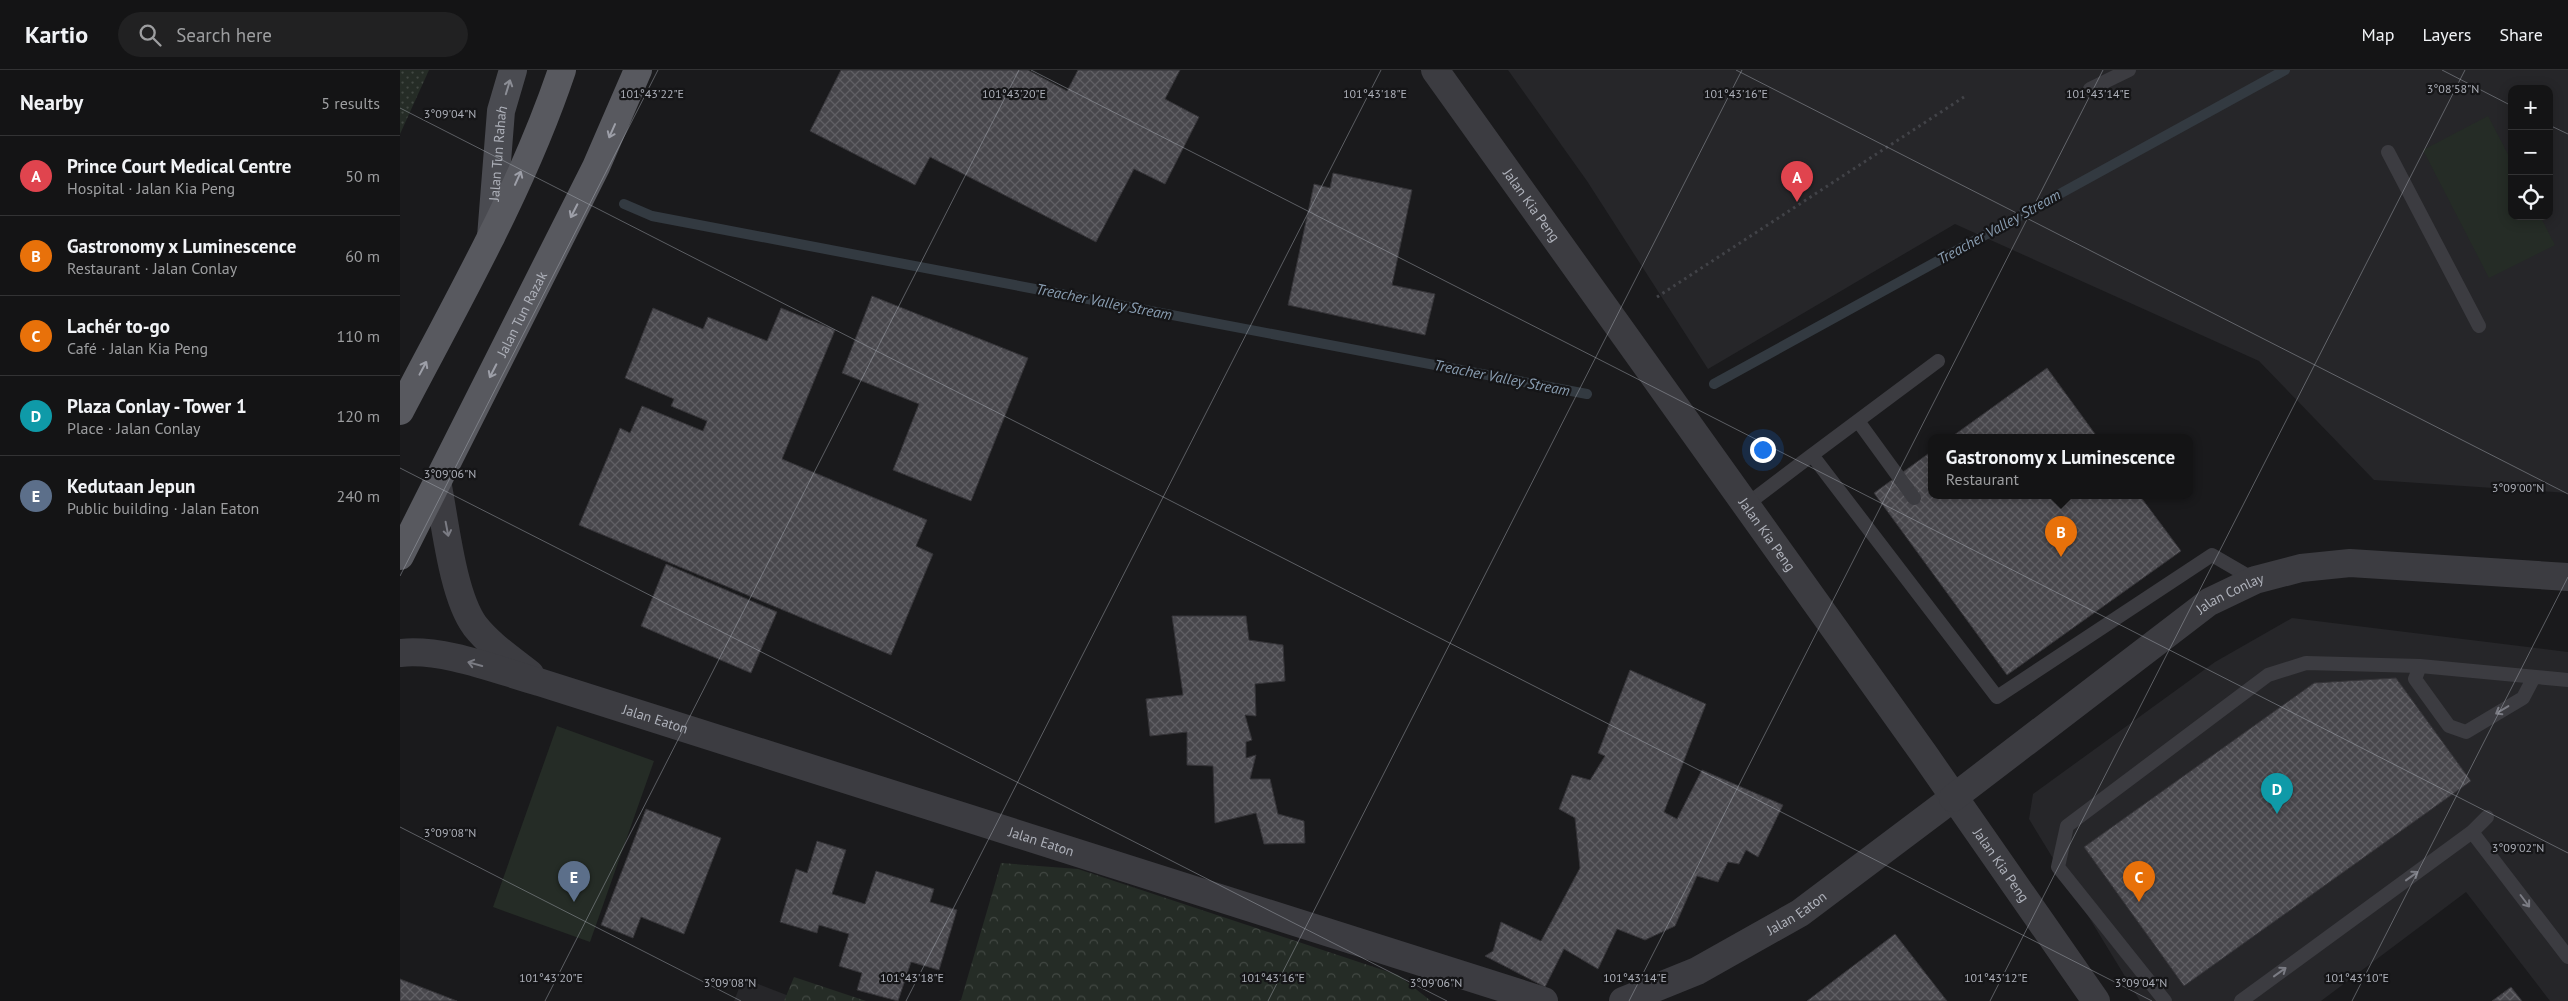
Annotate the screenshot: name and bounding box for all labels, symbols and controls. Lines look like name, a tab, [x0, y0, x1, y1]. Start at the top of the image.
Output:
search box	[118, 12, 468, 57]
text: Kartio	[25, 19, 88, 50]
icon: search	[136, 21, 164, 49]
text: Search here	[176, 23, 272, 47]
text: Map	[2362, 23, 2394, 46]
text: Layers	[2422, 23, 2471, 46]
text: Share	[2499, 23, 2543, 46]
one-way arrow	[504, 79, 514, 95]
text: 3°08'58"N	[2427, 81, 2479, 96]
map controls	[2508, 85, 2553, 220]
button: +	[2508, 85, 2553, 130]
text: 101°43'22"E	[620, 86, 684, 101]
text: 101°43'20"E	[982, 86, 1046, 101]
text: 101°43'18"E	[1343, 86, 1407, 101]
text: 101°43'16"E	[1704, 86, 1768, 101]
text: 101°43'14"E	[2066, 86, 2130, 101]
text: Nearby	[20, 89, 83, 116]
text: 5 results	[321, 93, 380, 113]
street label: Jalan Tun Rahah	[485, 103, 511, 203]
text: 3°09'04"N	[424, 106, 476, 121]
one-way arrow	[607, 123, 617, 138]
button: −	[2508, 130, 2553, 175]
text: Prince Court Medical Centre	[67, 154, 292, 178]
pin: A	[1781, 161, 1813, 202]
street label: Jalan Kia Peng	[1499, 164, 1564, 245]
text: A	[31, 166, 41, 186]
text: 50 m	[345, 166, 380, 186]
one-way arrow	[513, 171, 523, 186]
button: locate	[2508, 175, 2553, 220]
text: Hospital · Jalan Kia Peng	[67, 178, 235, 198]
water label: Treacher Valley Stream	[1934, 185, 2064, 268]
one-way arrow	[569, 203, 579, 218]
text: Gastronomy x Luminescence	[67, 234, 296, 258]
text: B	[31, 246, 41, 266]
text: 60 m	[345, 246, 380, 266]
text: Restaurant · Jalan Conlay	[67, 258, 237, 278]
street label: Jalan Tun Razak	[492, 268, 551, 361]
water label: Treacher Valley Stream	[1035, 279, 1174, 324]
text: Lachér to-go	[67, 314, 170, 338]
text: C	[32, 326, 40, 346]
text: 110 m	[337, 326, 380, 346]
text: Café · Jalan Kia Peng	[67, 338, 208, 358]
water label: Treacher Valley Stream	[1433, 355, 1572, 400]
one-way arrow	[419, 361, 428, 376]
one-way arrow	[488, 363, 497, 378]
text: Plaza Conlay - Tower 1	[67, 394, 247, 418]
text: D	[31, 406, 41, 426]
text: 120 m	[337, 406, 380, 426]
text: Place · Jalan Conlay	[67, 418, 201, 438]
popup	[1928, 434, 2193, 499]
your location	[1750, 437, 1776, 463]
text: Gastronomy x Luminescence	[1946, 445, 2175, 469]
text: 3°09'06"N	[424, 466, 476, 481]
text: Restaurant	[1946, 469, 2019, 489]
text: Kedutaan Jepun	[67, 474, 195, 498]
text: 3°09'00"N	[2492, 480, 2544, 495]
text: E	[32, 486, 40, 506]
text: 240 m	[337, 486, 380, 506]
street label: Jalan Kia Peng	[1734, 493, 1799, 575]
text: Public building · Jalan Eaton	[67, 498, 259, 518]
pin: B	[2045, 516, 2077, 557]
one-way arrow	[442, 520, 452, 536]
street label: Jalan Conlay	[2191, 569, 2266, 618]
one-way arrow	[467, 659, 483, 669]
street label: Jalan Eaton	[619, 700, 690, 738]
one-way arrow	[2495, 706, 2509, 716]
pin: D	[2261, 773, 2293, 814]
street label: Jalan Eaton	[1005, 822, 1076, 860]
street label: Jalan Kia Peng	[1969, 824, 2033, 905]
text: 3°09'08"N	[424, 825, 476, 840]
text: 3°09'02"N	[2492, 840, 2544, 855]
pin: E	[558, 861, 590, 902]
pin: C	[2123, 861, 2155, 902]
one-way arrow	[2405, 871, 2419, 881]
street label: Jalan Eaton	[1763, 887, 1830, 939]
one-way arrow	[2520, 894, 2531, 907]
one-way arrow	[2273, 967, 2287, 977]
text: 101°43'20"E	[519, 970, 583, 985]
text: 101°43'18"E	[880, 970, 944, 985]
text: 101°43'16"E	[1241, 970, 1305, 985]
text: 101°43'14"E	[1603, 970, 1667, 985]
text: 101°43'12"E	[1964, 970, 2028, 985]
text: 101°43'10"E	[2325, 970, 2389, 985]
text: 3°09'08"N	[704, 975, 756, 990]
text: 3°09'06"N	[1410, 975, 1462, 990]
text: 3°09'04"N	[2115, 975, 2167, 990]

